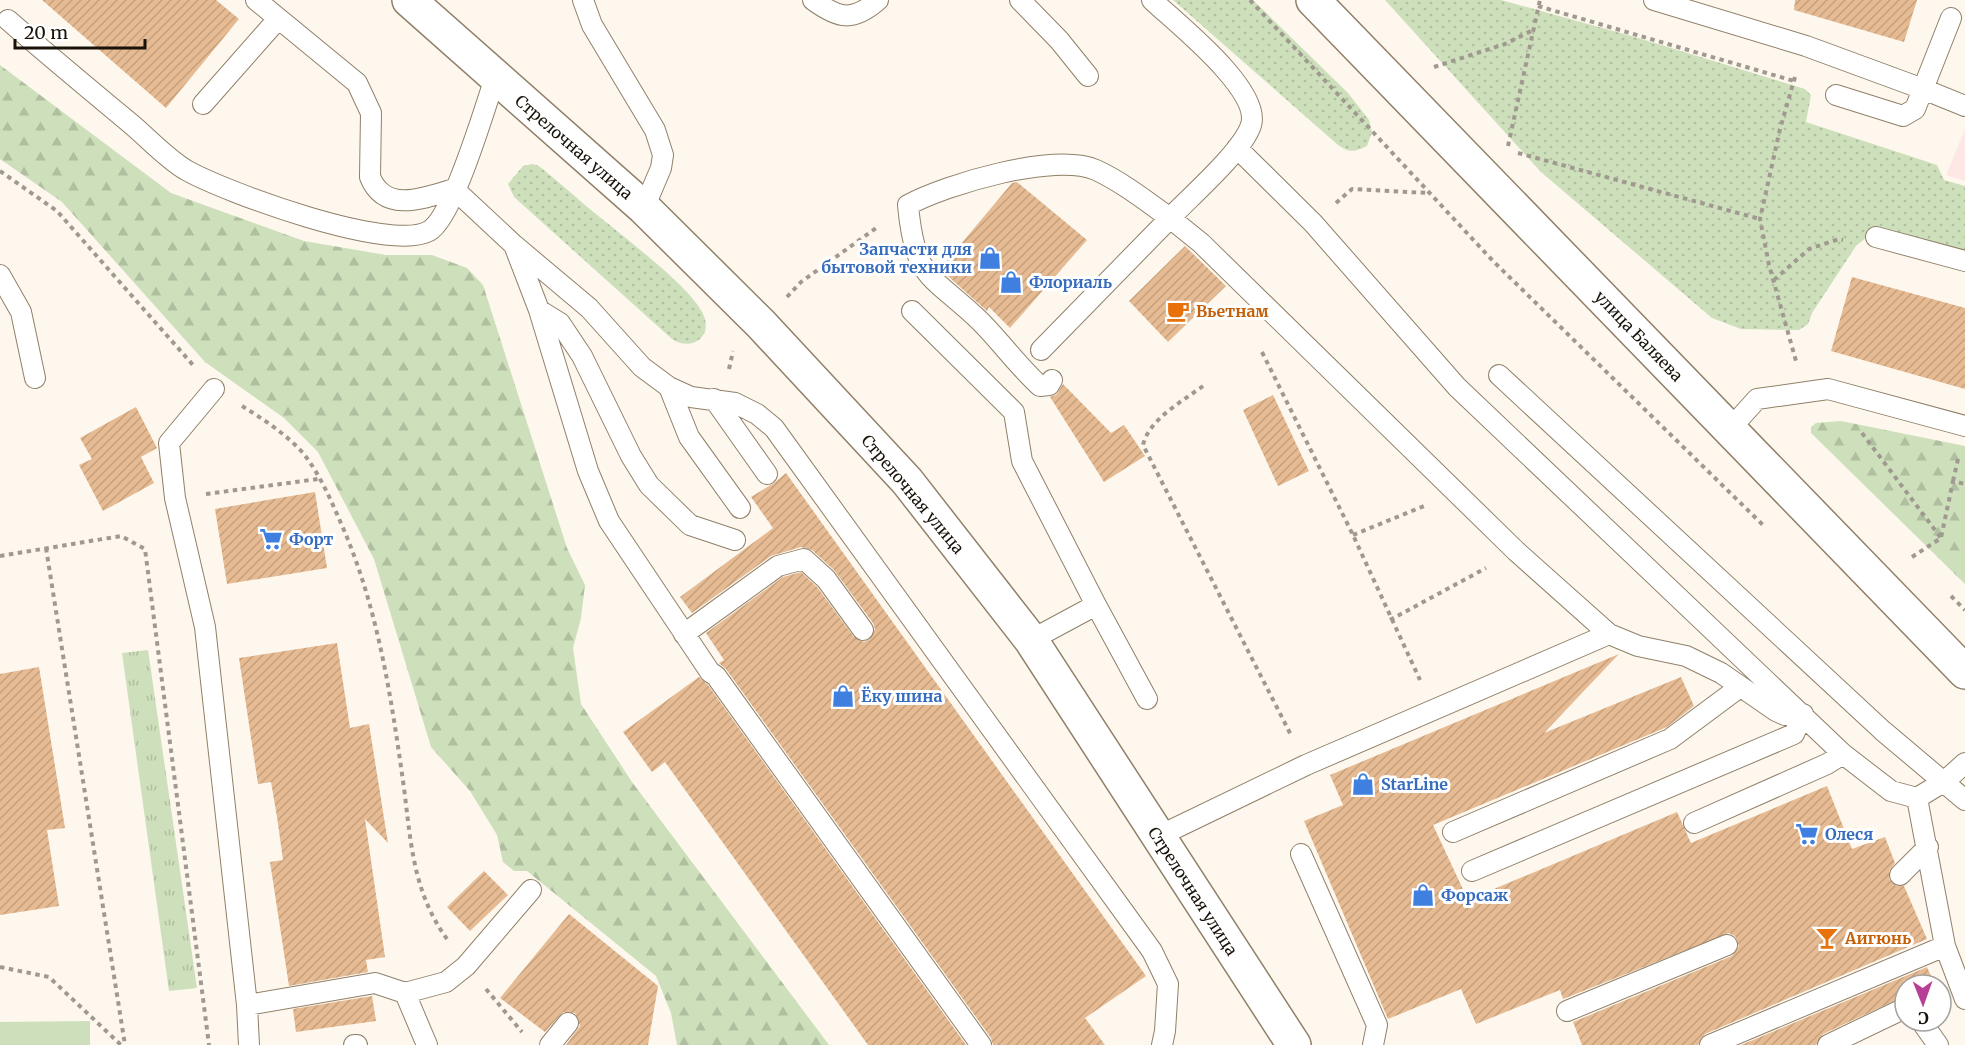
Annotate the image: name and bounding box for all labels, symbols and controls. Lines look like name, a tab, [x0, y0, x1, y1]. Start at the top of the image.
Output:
scale bar	[15, 12, 146, 50]
text: 20 m	[24, 21, 68, 44]
street label: Стрелочная улица	[511, 90, 637, 204]
place label: Запчасти для бытовой техники	[821, 239, 972, 277]
shop icon: Запчасти для бытовой техники	[977, 245, 1003, 271]
shop icon: Флориаль	[998, 269, 1024, 295]
place label: Флориаль	[1029, 272, 1112, 292]
street label: улица Баляева	[1591, 286, 1688, 386]
cafe icon: Вьетнам	[1165, 298, 1191, 324]
place label: Вьетнам	[1196, 301, 1269, 321]
street label: Стрелочная улица	[857, 430, 969, 558]
supermarket icon: Форт	[258, 526, 284, 552]
place label: Форт	[289, 529, 334, 549]
shop icon: Ёку шина	[830, 683, 856, 709]
place label: Ёку шина	[861, 686, 943, 706]
shop icon: StarLine	[1350, 771, 1376, 797]
place label: StarLine	[1381, 774, 1448, 794]
supermarket icon: Олеся	[1794, 821, 1820, 847]
street label: Стрелочная улица	[1144, 823, 1242, 959]
place label: Олеся	[1825, 824, 1873, 844]
shop icon: Форсаж	[1410, 882, 1436, 908]
place label: Форсаж	[1441, 885, 1508, 905]
bar icon: Аигюнь	[1814, 925, 1840, 951]
place label: Аигюнь	[1844, 928, 1911, 948]
north arrow	[1893, 973, 1953, 1033]
text: С	[1918, 1008, 1929, 1028]

